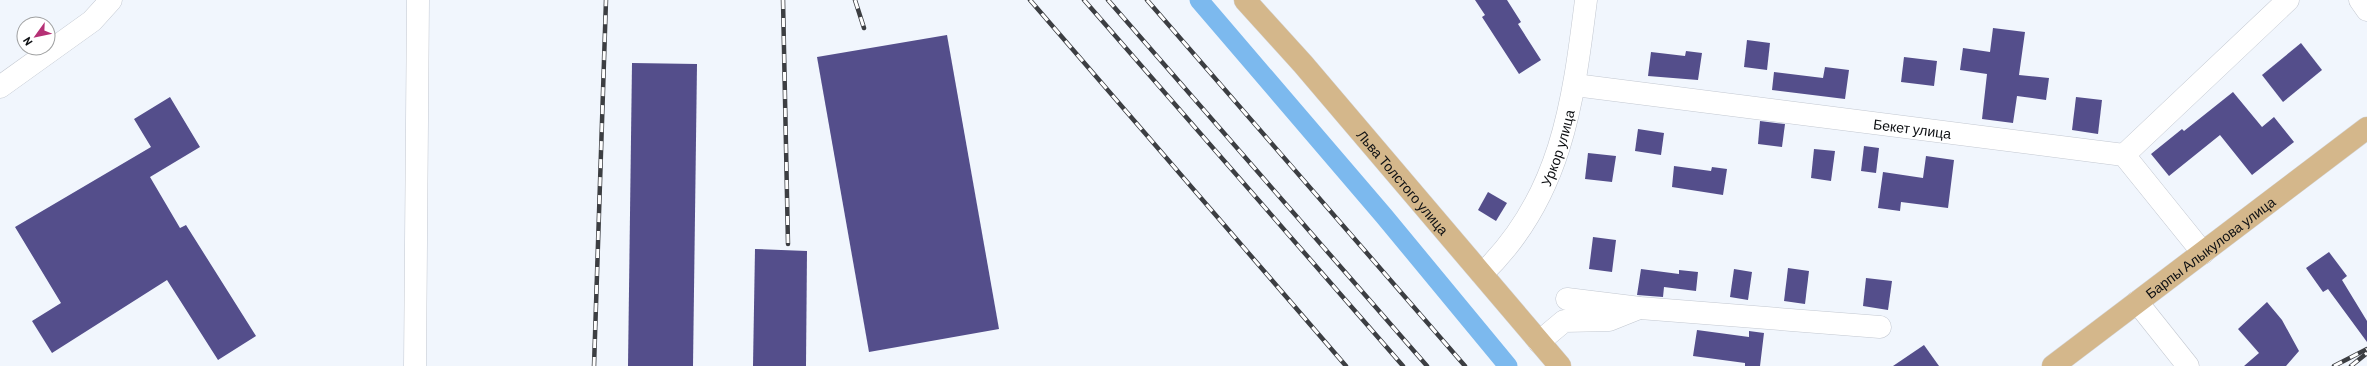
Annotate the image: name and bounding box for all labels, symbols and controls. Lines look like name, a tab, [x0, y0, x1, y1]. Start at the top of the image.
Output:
north arrow	[16, 16, 56, 56]
text: N	[20, 35, 35, 48]
street label: Уркор улица	[1537, 108, 1577, 188]
street label: Бекет улица	[1872, 115, 1952, 141]
street label: Льва Толстого улица	[1354, 126, 1453, 238]
street label: Барпы Алыкулова улица	[2142, 192, 2278, 302]

